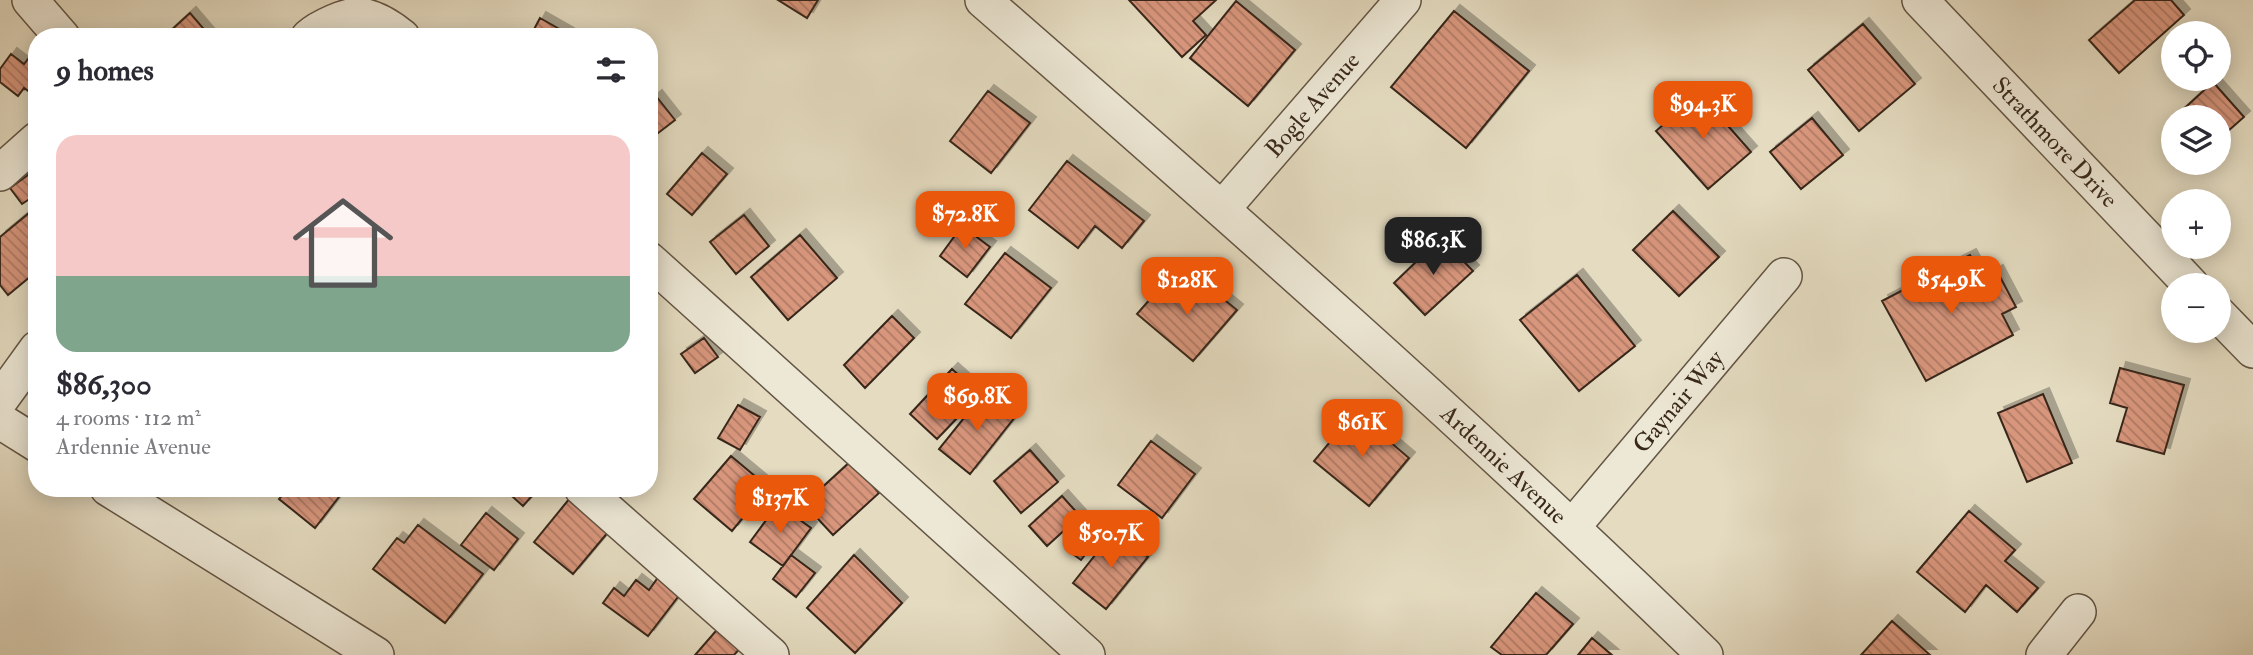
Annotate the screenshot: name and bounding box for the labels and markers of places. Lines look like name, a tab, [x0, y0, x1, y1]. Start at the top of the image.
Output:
pin: $94.3K	[1646, 82, 1760, 141]
pin: $72.8K	[908, 191, 1022, 251]
pin: $86.3K	[1376, 218, 1490, 277]
pin: $54.9K	[1894, 256, 2008, 316]
pin: $128K	[1138, 258, 1236, 317]
pin: $69.8K	[920, 374, 1034, 433]
pin: $61K	[1321, 400, 1403, 459]
pin: $137K	[731, 476, 829, 535]
pin: $50.7K	[1054, 510, 1168, 570]

